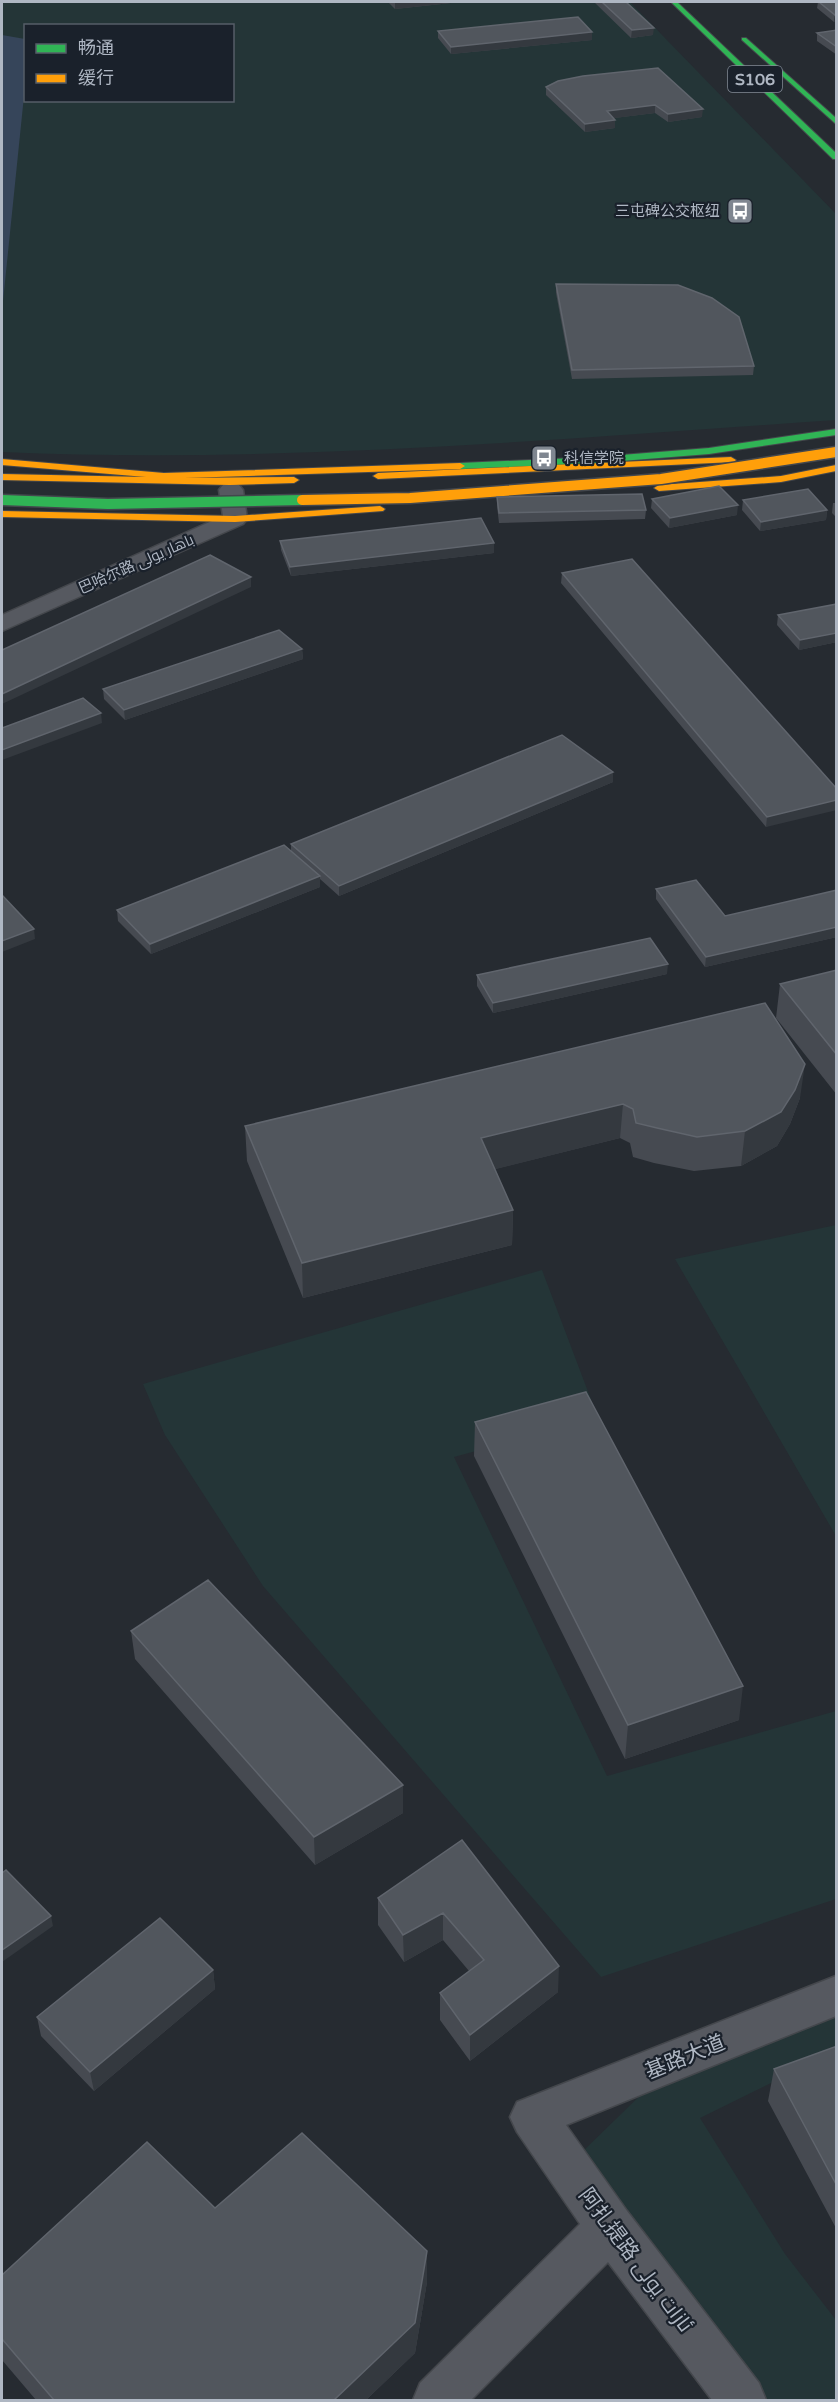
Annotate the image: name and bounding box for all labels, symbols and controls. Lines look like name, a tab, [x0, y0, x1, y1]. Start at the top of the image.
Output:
legend	[24, 24, 234, 102]
text: 畅通	[78, 37, 114, 59]
road number: S106	[728, 66, 782, 92]
text: 缓行	[78, 67, 114, 89]
bus stop icon: 三屯碑公交枢纽	[725, 196, 755, 226]
place label: 三屯碑公交枢纽	[615, 202, 720, 220]
bus stop icon: 科信学院	[529, 443, 559, 473]
place label: 科信学院	[564, 449, 624, 467]
street label: 巴哈尔路 باھار يولى	[75, 530, 197, 598]
street label: 基路大道	[642, 2030, 729, 2085]
street label: 阿扎提路 ئازات يولى	[573, 2183, 698, 2337]

